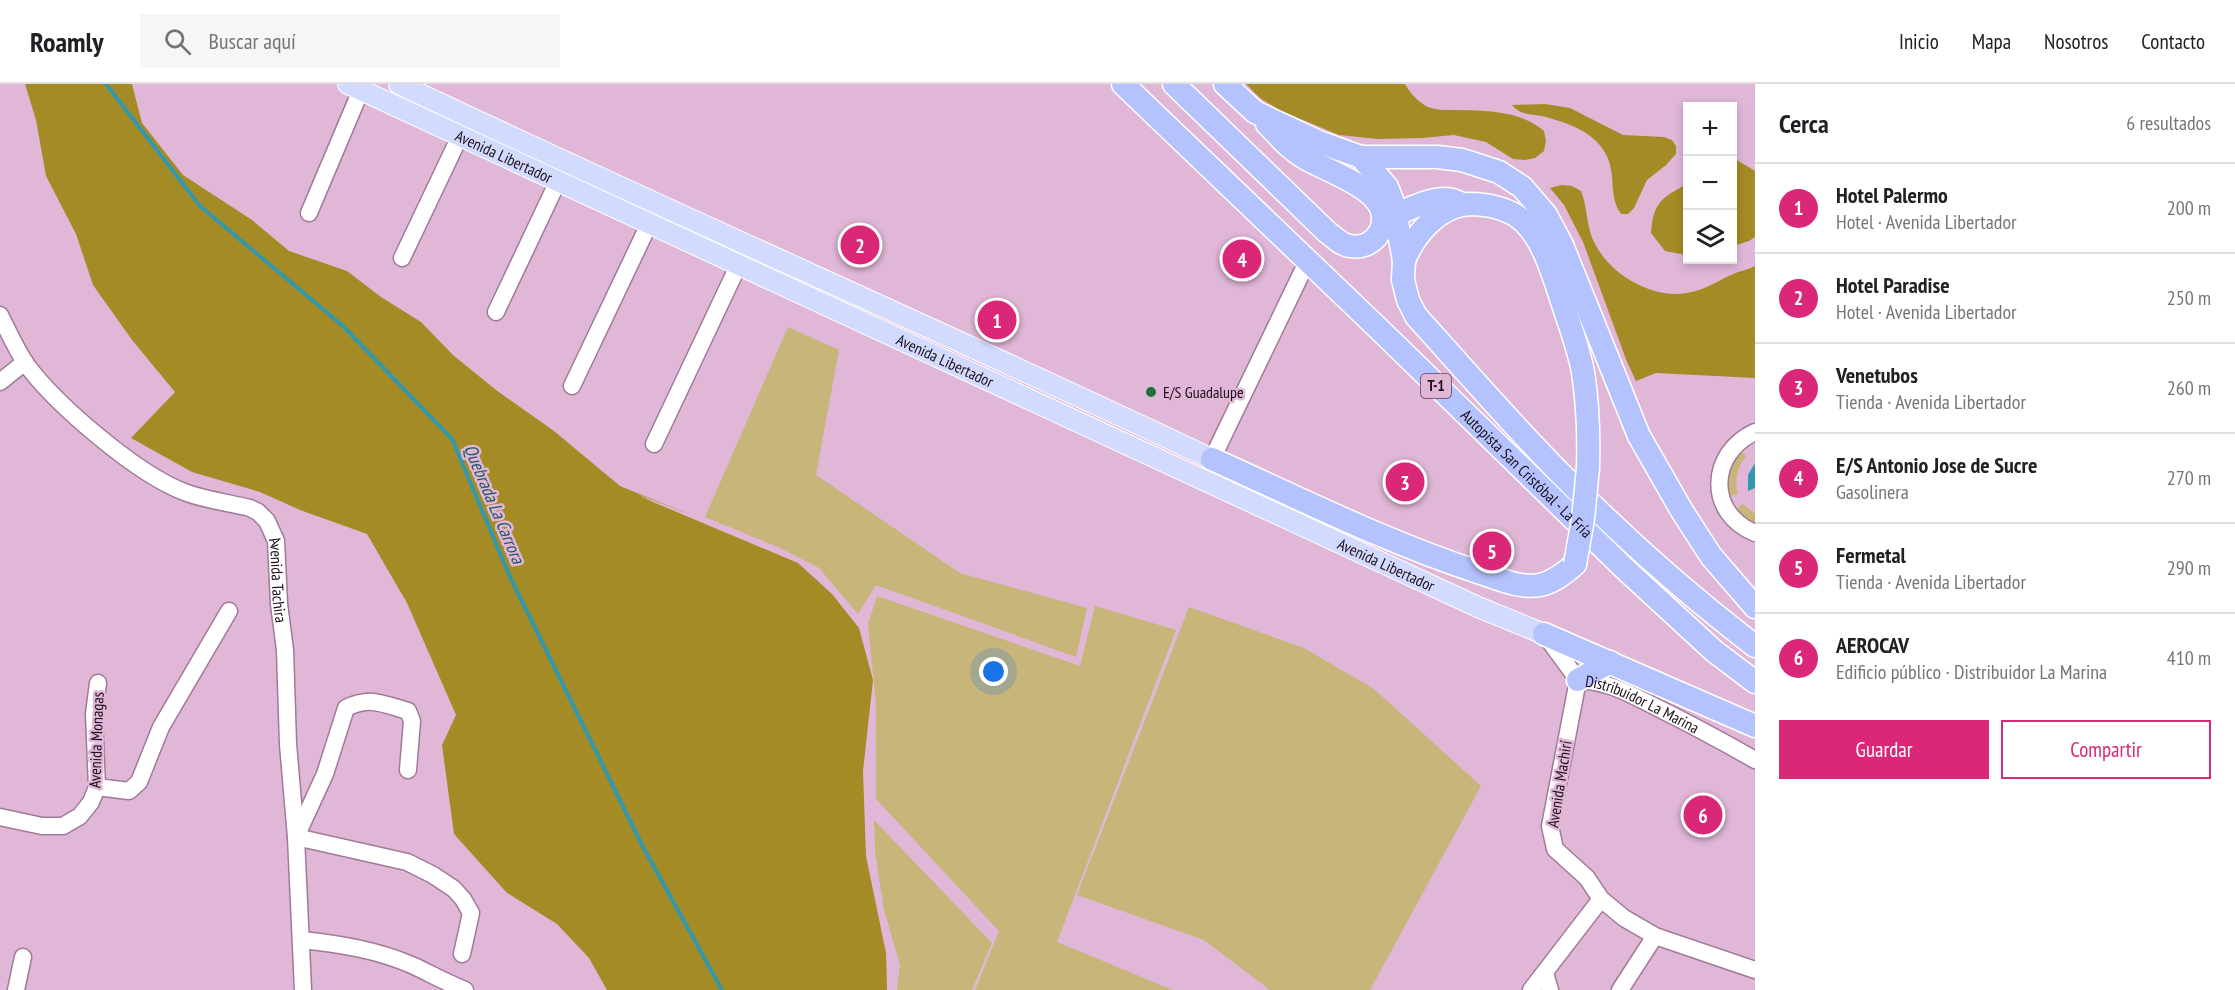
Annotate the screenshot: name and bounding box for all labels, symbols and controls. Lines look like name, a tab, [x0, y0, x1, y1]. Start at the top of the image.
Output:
search box	[140, 14, 560, 68]
text: Roamly	[30, 23, 104, 60]
icon: search	[161, 25, 194, 58]
text: Buscar aquí	[209, 27, 296, 55]
text: Inicio	[1899, 28, 1939, 55]
text: Mapa	[1972, 28, 2011, 55]
text: Nosotros	[2044, 28, 2108, 55]
text: Contacto	[2141, 28, 2205, 55]
map controls	[1683, 102, 1737, 264]
button: +	[1683, 102, 1737, 156]
text: Cerca	[1779, 107, 1829, 140]
text: 6 resultados	[2126, 110, 2211, 136]
street label: Avenida Libertador	[452, 125, 556, 188]
button: −	[1683, 156, 1737, 210]
text: Hotel Palermo	[1836, 181, 1948, 209]
text: 1	[1794, 195, 1803, 221]
text: 200 m	[2167, 195, 2211, 221]
text: Hotel · Avenida Libertador	[1836, 209, 2017, 235]
button: layers	[1683, 210, 1737, 264]
pin: 2	[840, 222, 880, 268]
pin: 4	[1222, 236, 1262, 282]
text: Hotel Paradise	[1836, 271, 1950, 299]
text: 2	[1794, 285, 1803, 311]
text: 250 m	[2167, 285, 2211, 311]
pin: 1	[978, 298, 1016, 342]
text: Hotel · Avenida Libertador	[1836, 299, 2017, 325]
street label: Avenida Libertador	[893, 329, 997, 392]
text: Venetubos	[1836, 361, 1918, 389]
road number: T-1	[1421, 374, 1451, 398]
text: 3	[1794, 375, 1803, 401]
text: 260 m	[2167, 375, 2211, 401]
place label: E/S Guadalupe	[1163, 382, 1244, 402]
marker: E/S Guadalupe	[1144, 385, 1158, 399]
text: Tienda · Avenida Libertador	[1836, 389, 2026, 415]
street label: Autopista San Cristóbal - La Fría	[1457, 405, 1597, 542]
water label: Quebrada La Carrora	[459, 441, 530, 568]
text: E/S Antonio Jose de Sucre	[1836, 451, 2037, 479]
pin: 3	[1386, 460, 1424, 504]
text: 4	[1794, 465, 1803, 491]
text: 270 m	[2167, 465, 2211, 491]
text: Gasolinera	[1836, 479, 1909, 505]
pin: 5	[1472, 528, 1512, 574]
street label: Avenida Tachira	[265, 533, 291, 624]
street label: Avenida Libertador	[1334, 533, 1438, 596]
text: Fermetal	[1836, 541, 1906, 569]
text: 5	[1794, 555, 1803, 581]
text: 290 m	[2167, 555, 2211, 581]
text: Tienda · Avenida Libertador	[1836, 569, 2026, 595]
text: AEROCAV	[1836, 631, 1909, 659]
text: 6	[1794, 645, 1803, 671]
text: 410 m	[2167, 645, 2211, 671]
your location	[979, 657, 1008, 686]
text: Edificio público · Distribuidor La Marina	[1836, 659, 2107, 685]
street label: Distribuidor La Marina	[1584, 671, 1703, 737]
street label: Avenida Monagas	[84, 692, 108, 788]
button: Guardar	[1779, 720, 1989, 779]
button: Compartir	[2001, 720, 2211, 779]
street label: Avenida Machirí	[1542, 739, 1576, 829]
pin: 6	[1684, 792, 1722, 838]

